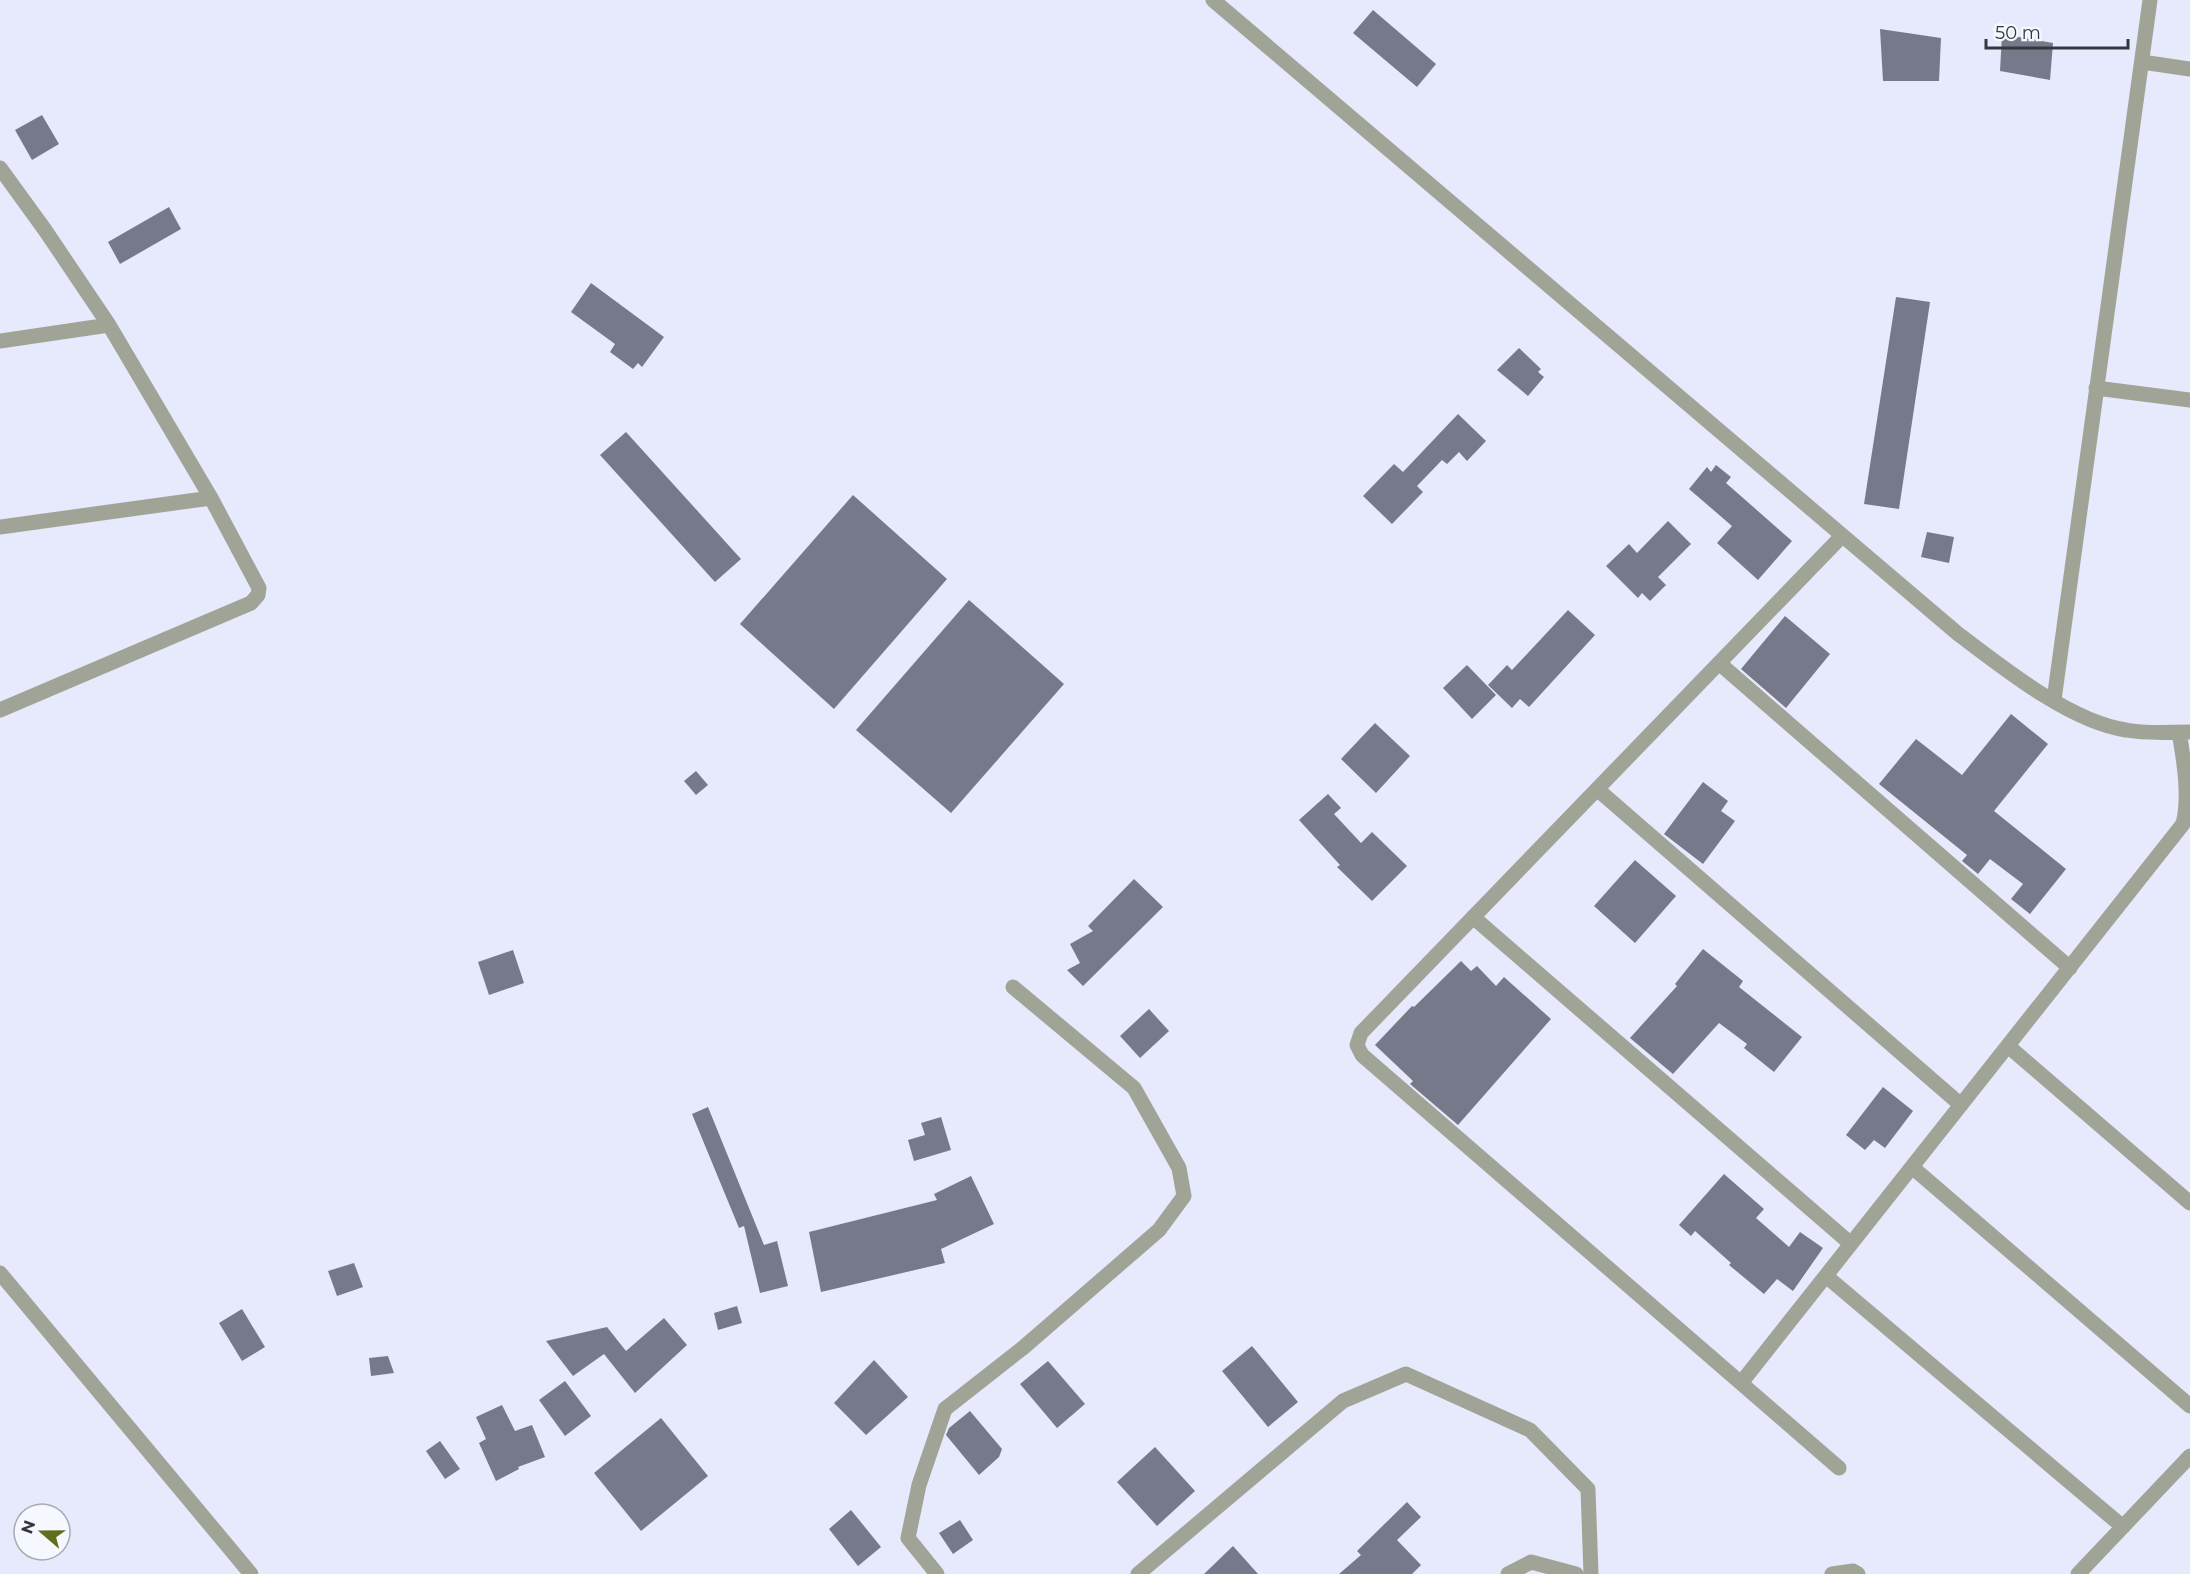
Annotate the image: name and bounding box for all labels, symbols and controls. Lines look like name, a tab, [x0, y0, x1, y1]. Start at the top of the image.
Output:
scale bar	[1986, 12, 2128, 50]
text: 50 m	[1995, 22, 2041, 44]
north arrow	[12, 1502, 72, 1562]
text: N	[17, 1518, 40, 1536]

